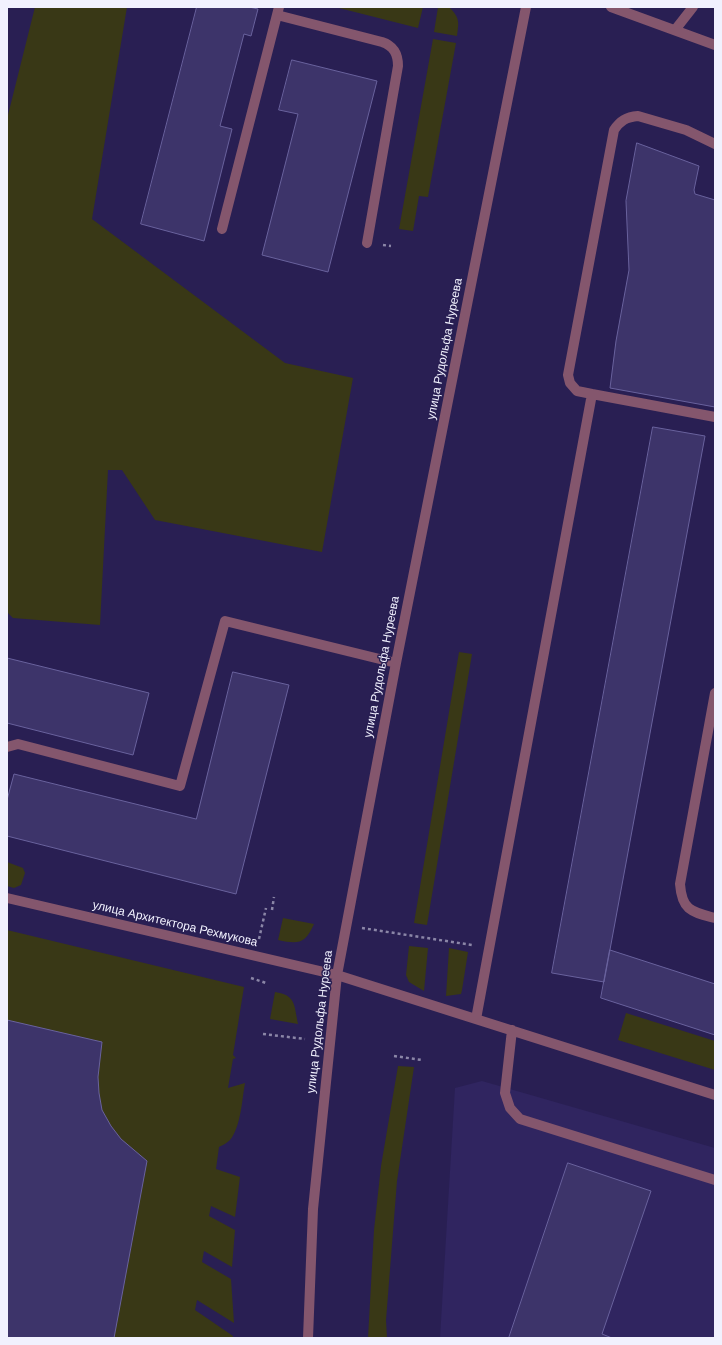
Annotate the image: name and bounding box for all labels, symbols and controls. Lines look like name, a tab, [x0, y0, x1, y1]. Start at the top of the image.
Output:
street label: улица Рудольфа Нуреева	[424, 277, 466, 421]
street label: улица Рудольфа Нуреева	[361, 595, 403, 739]
street label: улица Архитектора Рехмукова	[91, 898, 259, 950]
street label: улица Рудольфа Нуреева	[304, 950, 336, 1094]

